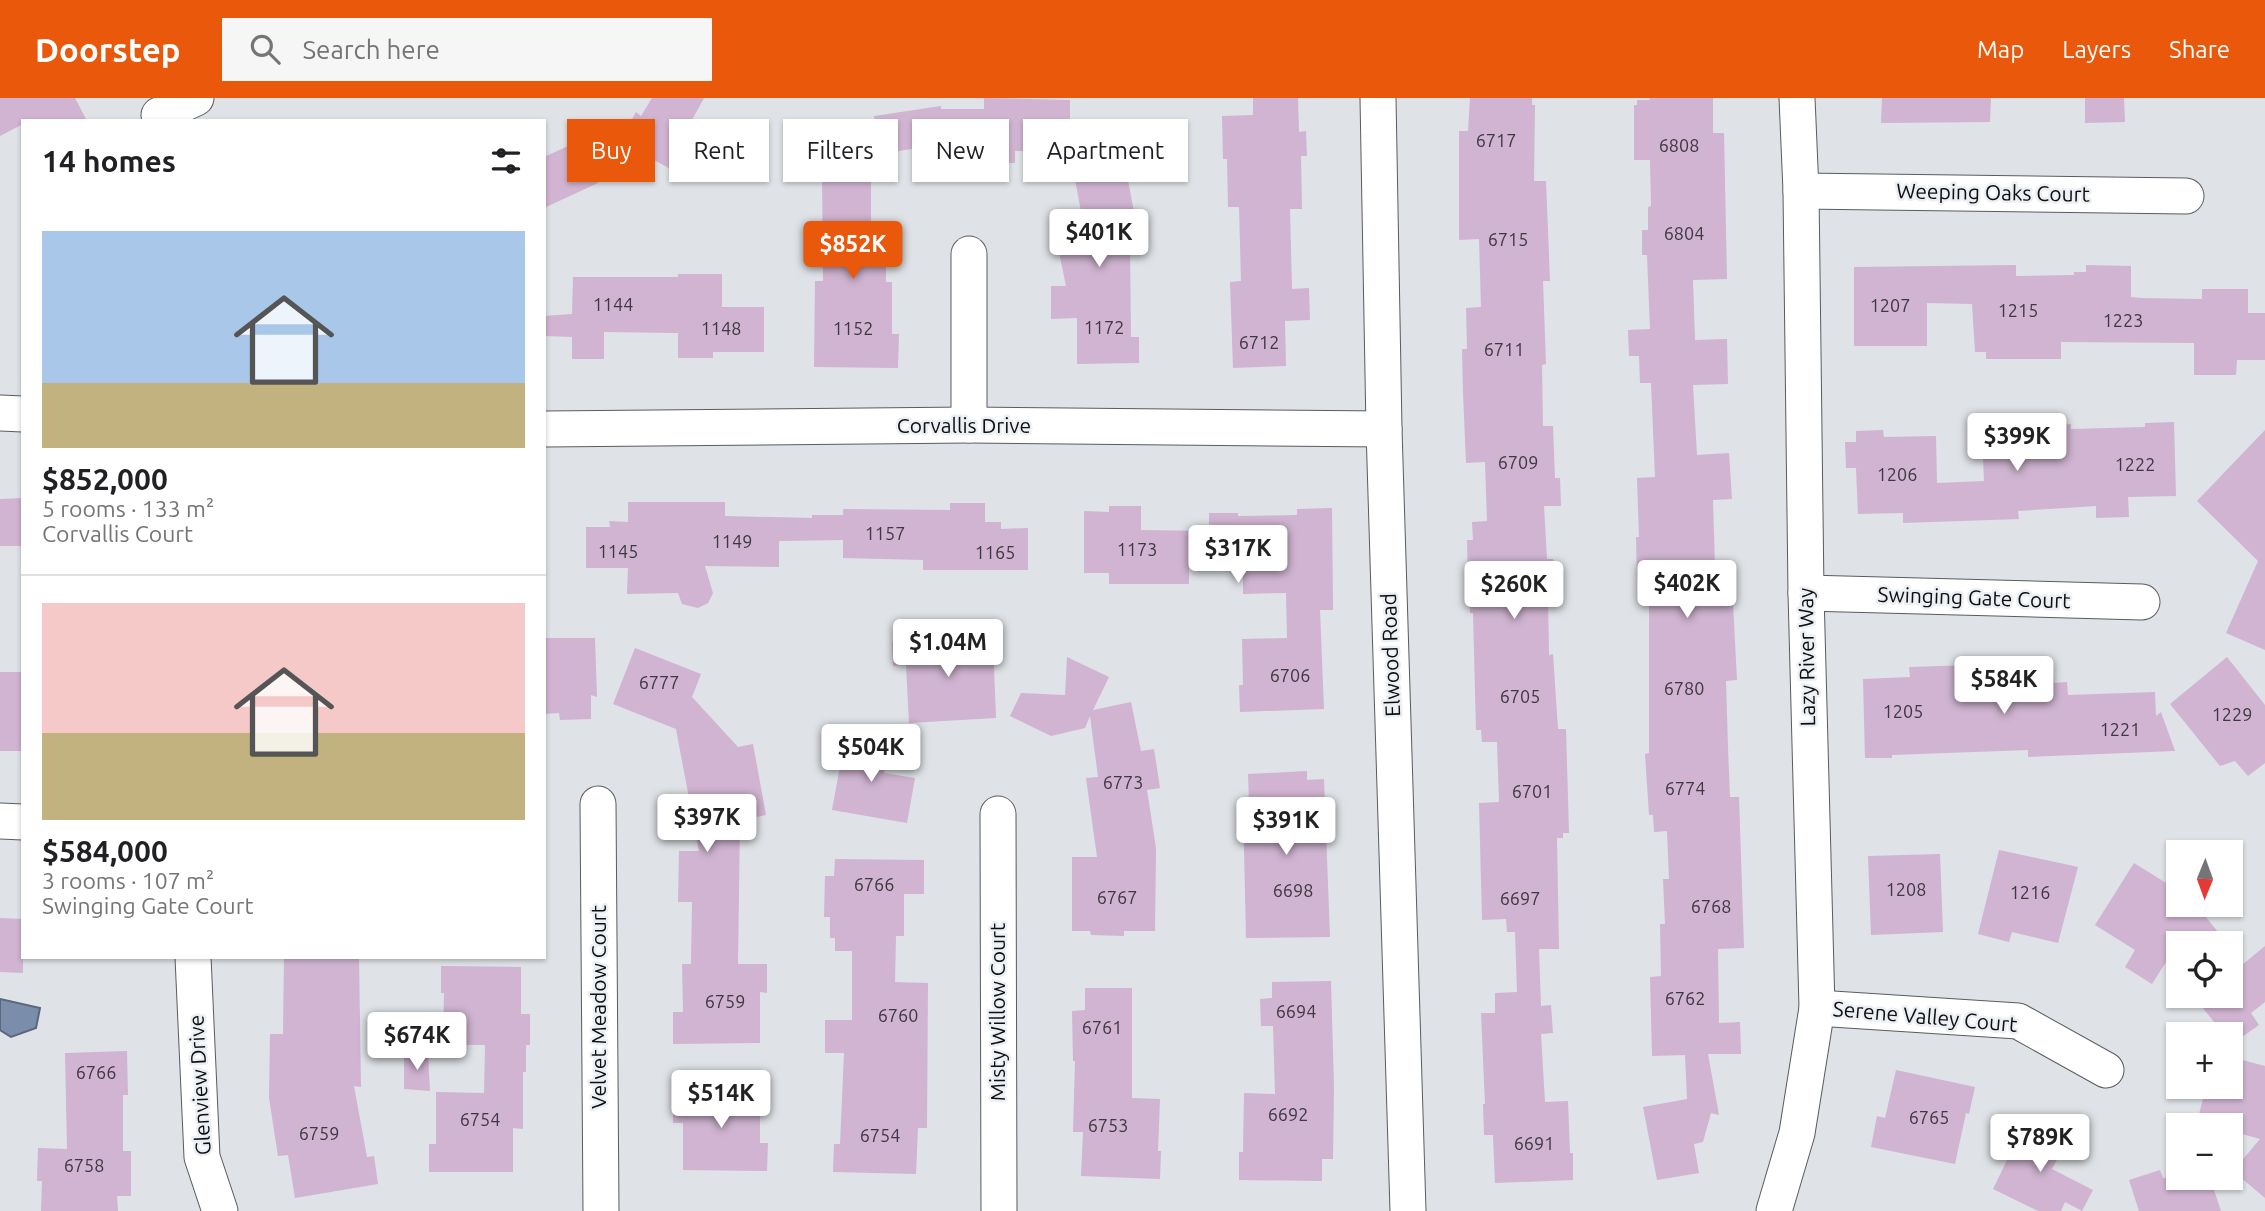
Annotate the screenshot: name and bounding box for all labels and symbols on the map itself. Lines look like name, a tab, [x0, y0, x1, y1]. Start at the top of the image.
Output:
house number: 6717	[1476, 130, 1516, 150]
house number: 6808	[1659, 135, 1699, 155]
street label: Weeping Oaks Court	[1896, 178, 2090, 206]
pin: $401K	[1050, 209, 1148, 269]
pin: $852K	[804, 222, 902, 281]
house number: 6804	[1664, 223, 1704, 243]
house number: 6715	[1488, 229, 1528, 249]
house number: 1144	[593, 294, 633, 314]
house number: 1207	[1870, 295, 1910, 315]
house number: 1215	[1998, 300, 2038, 320]
house number: 1223	[2103, 310, 2143, 330]
house number: 1172	[1084, 317, 1124, 337]
house number: 1148	[701, 318, 741, 338]
house number: 1152	[833, 318, 873, 338]
house number: 6712	[1239, 332, 1279, 352]
house number: 6711	[1484, 339, 1524, 359]
street label: Corvallis Drive	[897, 413, 1031, 437]
pin: $399K	[1968, 414, 2066, 473]
house number: 6709	[1498, 452, 1538, 472]
house number: 1222	[2115, 454, 2155, 474]
house number: 1206	[1877, 464, 1917, 484]
house number: 1157	[865, 523, 905, 543]
pin: $317K	[1189, 526, 1287, 585]
house number: 1149	[712, 531, 752, 551]
house number: 1173	[1117, 539, 1157, 559]
house number: 1145	[598, 541, 638, 561]
house number: 1165	[975, 542, 1015, 562]
pin: $402K	[1638, 560, 1736, 620]
pin: $260K	[1465, 561, 1563, 621]
street label: Swinging Gate Court	[1877, 582, 2071, 612]
street label: Lazy River Way	[1793, 587, 1819, 727]
street label: Elwood Road	[1376, 593, 1404, 717]
pin: $1.04M	[891, 620, 1005, 679]
pin: $584K	[1955, 656, 2053, 716]
house number: 6706	[1270, 665, 1310, 685]
house number: 6777	[639, 672, 679, 692]
house number: 6780	[1664, 678, 1704, 698]
house number: 6705	[1500, 686, 1540, 706]
house number: 1205	[1883, 701, 1923, 721]
house number: 1229	[2212, 704, 2252, 724]
house number: 1221	[2100, 719, 2140, 739]
pin: $504K	[822, 724, 920, 784]
house number: 6773	[1103, 772, 1143, 792]
house number: 6774	[1665, 778, 1705, 798]
house number: 6701	[1512, 781, 1552, 801]
pin: $397K	[658, 794, 756, 854]
pin: $391K	[1237, 798, 1335, 857]
north arrow	[2166, 840, 2244, 917]
house number: 6766	[854, 874, 894, 894]
house number: 1208	[1886, 879, 1926, 899]
house number: 6698	[1273, 880, 1313, 900]
house number: 1216	[2010, 882, 2050, 902]
house number: 6767	[1097, 887, 1137, 907]
house number: 6697	[1500, 888, 1540, 908]
house number: 6768	[1691, 896, 1731, 916]
street label: Velvet Meadow Court	[586, 905, 610, 1109]
street label: Misty Willow Court	[985, 923, 1009, 1101]
house number: 6762	[1665, 988, 1705, 1008]
house number: 6759	[705, 991, 745, 1011]
street label: Serene Valley Court	[1832, 996, 2018, 1036]
house number: 6694	[1276, 1001, 1316, 1021]
house number: 6760	[878, 1005, 918, 1025]
pin: $674K	[368, 1012, 466, 1072]
street label: Glenview Drive	[183, 1014, 215, 1156]
house number: 6761	[1082, 1017, 1122, 1037]
house number: 6766	[76, 1062, 116, 1082]
pin: $514K	[672, 1070, 770, 1130]
house number: 6692	[1268, 1104, 1308, 1124]
house number: 6765	[1909, 1107, 1949, 1127]
house number: 6754	[460, 1109, 500, 1129]
pin: $789K	[1991, 1114, 2089, 1174]
house number: 6753	[1088, 1115, 1128, 1135]
house number: 6759	[299, 1123, 339, 1143]
house number: 6754	[860, 1125, 900, 1145]
house number: 6691	[1514, 1133, 1554, 1153]
house number: 6758	[64, 1155, 104, 1175]

